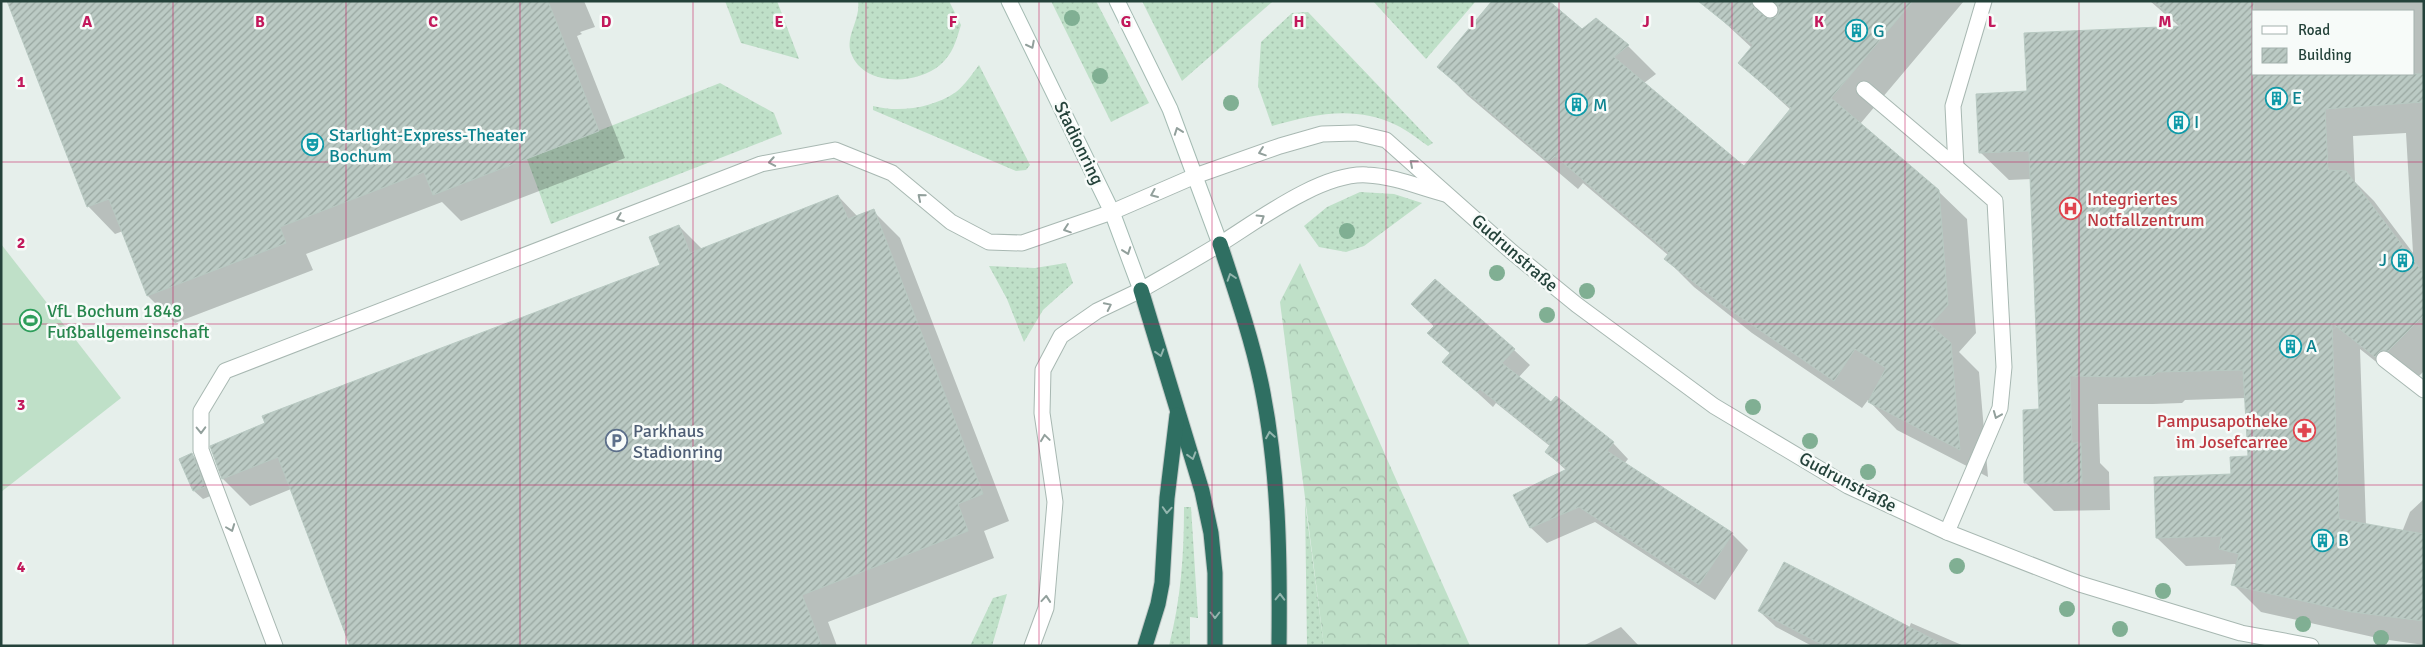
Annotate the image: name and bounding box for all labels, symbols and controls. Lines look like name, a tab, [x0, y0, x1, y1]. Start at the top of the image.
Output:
legend	[2252, 10, 2415, 75]
text: A	[82, 12, 93, 32]
text: B	[255, 12, 265, 32]
text: C	[428, 12, 438, 32]
text: D	[601, 12, 612, 32]
text: E	[774, 12, 784, 32]
text: F	[949, 12, 958, 32]
text: G	[1121, 12, 1131, 32]
text: H	[1294, 12, 1304, 32]
text: I	[1469, 12, 1475, 32]
text: J	[1642, 12, 1650, 32]
text: K	[1814, 12, 1824, 32]
text: L	[1988, 12, 1997, 32]
text: M	[2158, 12, 2172, 32]
building icon: G	[1845, 19, 1869, 43]
place label: G	[1873, 20, 1885, 42]
text: Road	[2298, 21, 2330, 39]
one-way arrow	[1025, 40, 1035, 49]
text: Building	[2298, 46, 2352, 64]
text: 1	[17, 72, 26, 92]
building icon: E	[2264, 86, 2288, 110]
place label: E	[2292, 87, 2302, 109]
building icon: M	[1565, 93, 1589, 117]
place label: M	[1593, 94, 1608, 116]
street label: Stadionring	[1049, 98, 1109, 188]
building icon: I	[2166, 110, 2190, 134]
place label: I	[2194, 111, 2199, 133]
place label: Starlight-Express-Theater Bochum	[329, 124, 526, 167]
one-way arrow	[1174, 127, 1184, 135]
theatre icon: Starlight-Express-Theater Bochum	[301, 133, 325, 157]
one-way arrow	[1258, 146, 1267, 156]
one-way arrow	[768, 156, 777, 166]
one-way arrow	[1409, 160, 1418, 169]
one-way arrow	[1150, 188, 1159, 199]
place label: Integriertes Notfallzentrum	[2087, 188, 2205, 231]
one-way arrow	[917, 194, 926, 203]
hospital icon: Integriertes Notfallzentrum	[2059, 197, 2083, 221]
street label: Gudrunstraße	[1467, 209, 1563, 297]
one-way arrow	[616, 212, 625, 222]
one-way arrow	[1256, 215, 1265, 225]
one-way arrow	[1063, 223, 1071, 233]
text: 2	[17, 233, 25, 253]
one-way arrow	[1121, 246, 1131, 255]
building icon: J	[2391, 248, 2415, 272]
place label: J	[2379, 249, 2387, 271]
one-way arrow	[1226, 274, 1236, 282]
place label: VfL Bochum 1848 Fußballgemeinschaft	[47, 300, 210, 343]
one-way arrow	[1103, 302, 1112, 312]
sports icon: VfL Bochum 1848 Fußballgemeinschaft	[19, 309, 43, 333]
building icon: A	[2278, 334, 2302, 358]
place label: A	[2306, 335, 2317, 357]
one-way arrow	[1155, 348, 1165, 357]
text: 3	[17, 395, 25, 415]
one-way arrow	[1993, 410, 2003, 419]
place label: Pampusapotheke im Josefcarree	[2157, 410, 2288, 453]
pharmacy icon: Pampusapotheke im Josefcarree	[2292, 419, 2316, 443]
place label: Parkhaus Stadionring	[633, 420, 723, 463]
one-way arrow	[196, 426, 206, 434]
parking icon: Parkhaus Stadionring	[605, 429, 629, 453]
one-way arrow	[1265, 431, 1275, 439]
one-way arrow	[1041, 433, 1051, 442]
street label: Gudrunstraße	[1795, 447, 1901, 517]
one-way arrow	[1186, 451, 1196, 459]
one-way arrow	[1161, 506, 1172, 514]
one-way arrow	[225, 524, 235, 532]
building icon: B	[2310, 528, 2334, 552]
place label: B	[2338, 529, 2349, 551]
text: 4	[17, 557, 26, 577]
one-way arrow	[1275, 593, 1285, 600]
one-way arrow	[1041, 595, 1052, 603]
one-way arrow	[1210, 612, 1220, 620]

